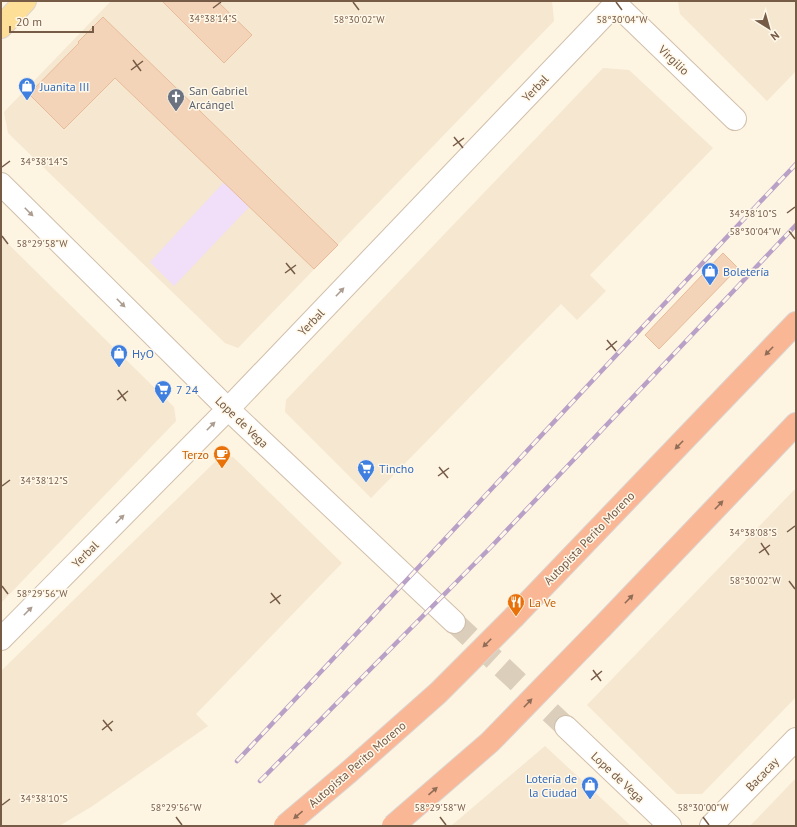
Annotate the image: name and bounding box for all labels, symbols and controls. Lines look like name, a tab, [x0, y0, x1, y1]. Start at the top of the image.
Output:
scale bar	[10, 8, 93, 34]
north arrow	[749, 8, 789, 48]
text: 34°38'14"S	[189, 12, 237, 25]
text: 58°30'02"W	[333, 13, 385, 26]
text: 58°30'04"W	[596, 13, 648, 26]
text: 20 m	[16, 14, 42, 29]
text: N	[768, 28, 782, 44]
street label: Virgilio	[655, 41, 692, 78]
street label: Yerbal	[519, 71, 552, 105]
shop icon: Juanita III	[17, 76, 37, 101]
place label: Juanita III	[39, 79, 89, 94]
place label: San Gabriel Arcángel	[189, 83, 248, 112]
church icon: San Gabriel Arcángel	[166, 87, 186, 112]
text: 34°38'14"S	[20, 155, 68, 168]
one-way arrow	[24, 207, 34, 216]
text: 34°38'10"S	[729, 207, 777, 220]
text: 58°30'04"W	[729, 225, 781, 238]
text: 58°29'58"W	[16, 237, 68, 250]
shop icon: Boletería	[700, 261, 720, 286]
place label: Boletería	[723, 264, 769, 279]
one-way arrow	[335, 287, 344, 297]
one-way arrow	[116, 298, 126, 308]
street label: Yerbal	[295, 305, 328, 339]
shop icon: HyO	[109, 343, 129, 368]
place label: HyO	[132, 346, 154, 361]
one-way arrow	[764, 346, 774, 356]
supermarket icon: 7 24	[153, 379, 173, 404]
place label: 7 24	[176, 382, 199, 397]
street label: Lope de Vega	[212, 393, 272, 451]
one-way arrow	[206, 421, 216, 431]
one-way arrow	[674, 440, 684, 450]
cafe icon: Terzo	[212, 444, 232, 469]
place label: Terzo	[182, 447, 209, 462]
supermarket icon: Tincho	[356, 458, 376, 483]
place label: Tincho	[379, 461, 414, 476]
text: 34°38'12"S	[20, 474, 68, 487]
street label: Autopista Perito Moreno	[540, 488, 638, 588]
one-way arrow	[714, 500, 724, 510]
one-way arrow	[115, 514, 124, 524]
text: 34°38'08"S	[729, 526, 777, 539]
street label: Yerbal	[68, 537, 102, 571]
text: 58°30'02"W	[729, 574, 781, 587]
text: 58°29'56"W	[16, 587, 68, 600]
restaurant icon: La Ve	[506, 592, 526, 617]
one-way arrow	[624, 594, 634, 604]
place label: La Ve	[529, 595, 556, 610]
one-way arrow	[23, 606, 33, 616]
one-way arrow	[482, 638, 492, 648]
one-way arrow	[523, 698, 533, 708]
street label: Autopista Perito Moreno	[305, 718, 409, 810]
street label: Lope de Vega	[588, 748, 648, 806]
street label: Bacacay	[742, 754, 782, 794]
place label: Lotería de la Ciudad	[526, 771, 577, 800]
shop icon: Lotería de la Ciudad	[580, 775, 600, 800]
one-way arrow	[428, 787, 439, 796]
text: 34°38'10"S	[20, 792, 68, 805]
text: 58°29'56"W	[150, 801, 202, 814]
text: 58°29'58"W	[414, 801, 466, 814]
text: 58°30'00"W	[677, 801, 729, 814]
one-way arrow	[292, 811, 303, 820]

